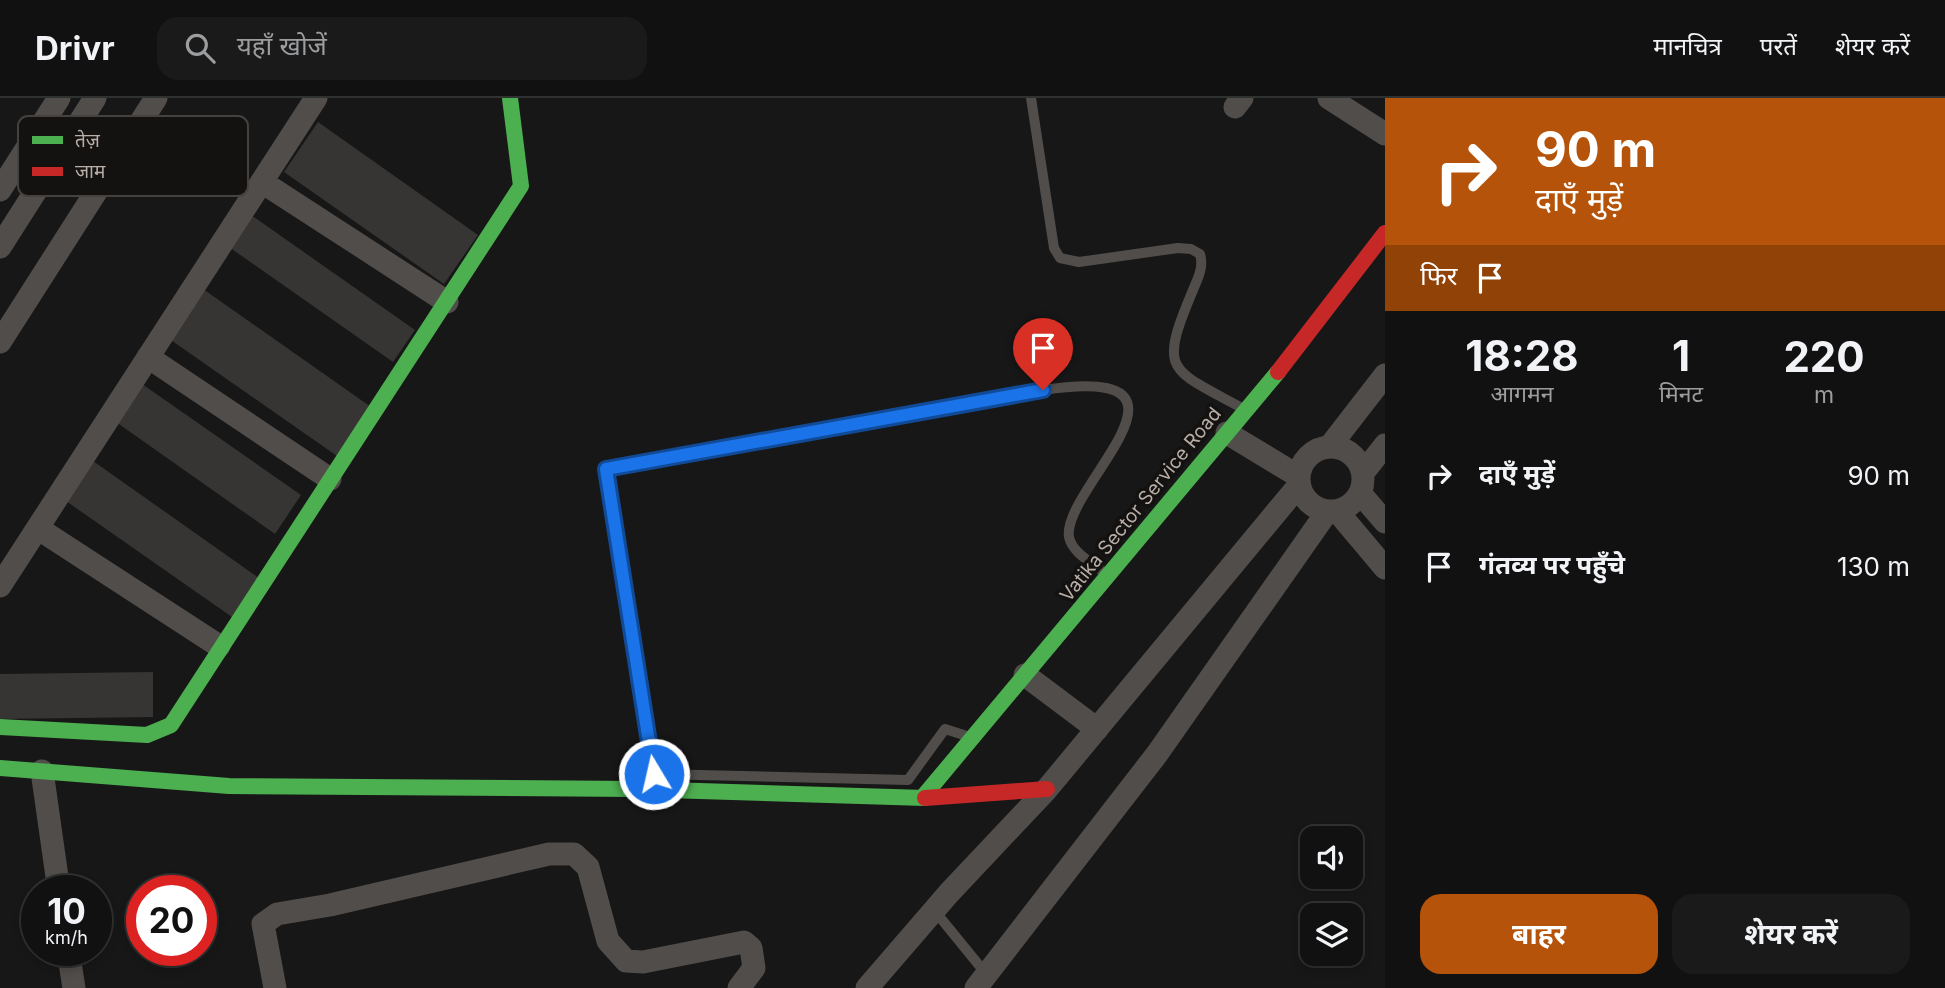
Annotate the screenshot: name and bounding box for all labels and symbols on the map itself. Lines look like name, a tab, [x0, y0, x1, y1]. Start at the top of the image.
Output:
legend	[18, 116, 248, 196]
text: तेज़	[75, 129, 101, 152]
text: जाम	[75, 160, 106, 183]
pin	[1013, 318, 1073, 390]
street label: Vatika Sector Service Road	[1055, 403, 1226, 606]
position arrow	[617, 737, 691, 811]
speed limit sign: 20	[126, 875, 217, 966]

